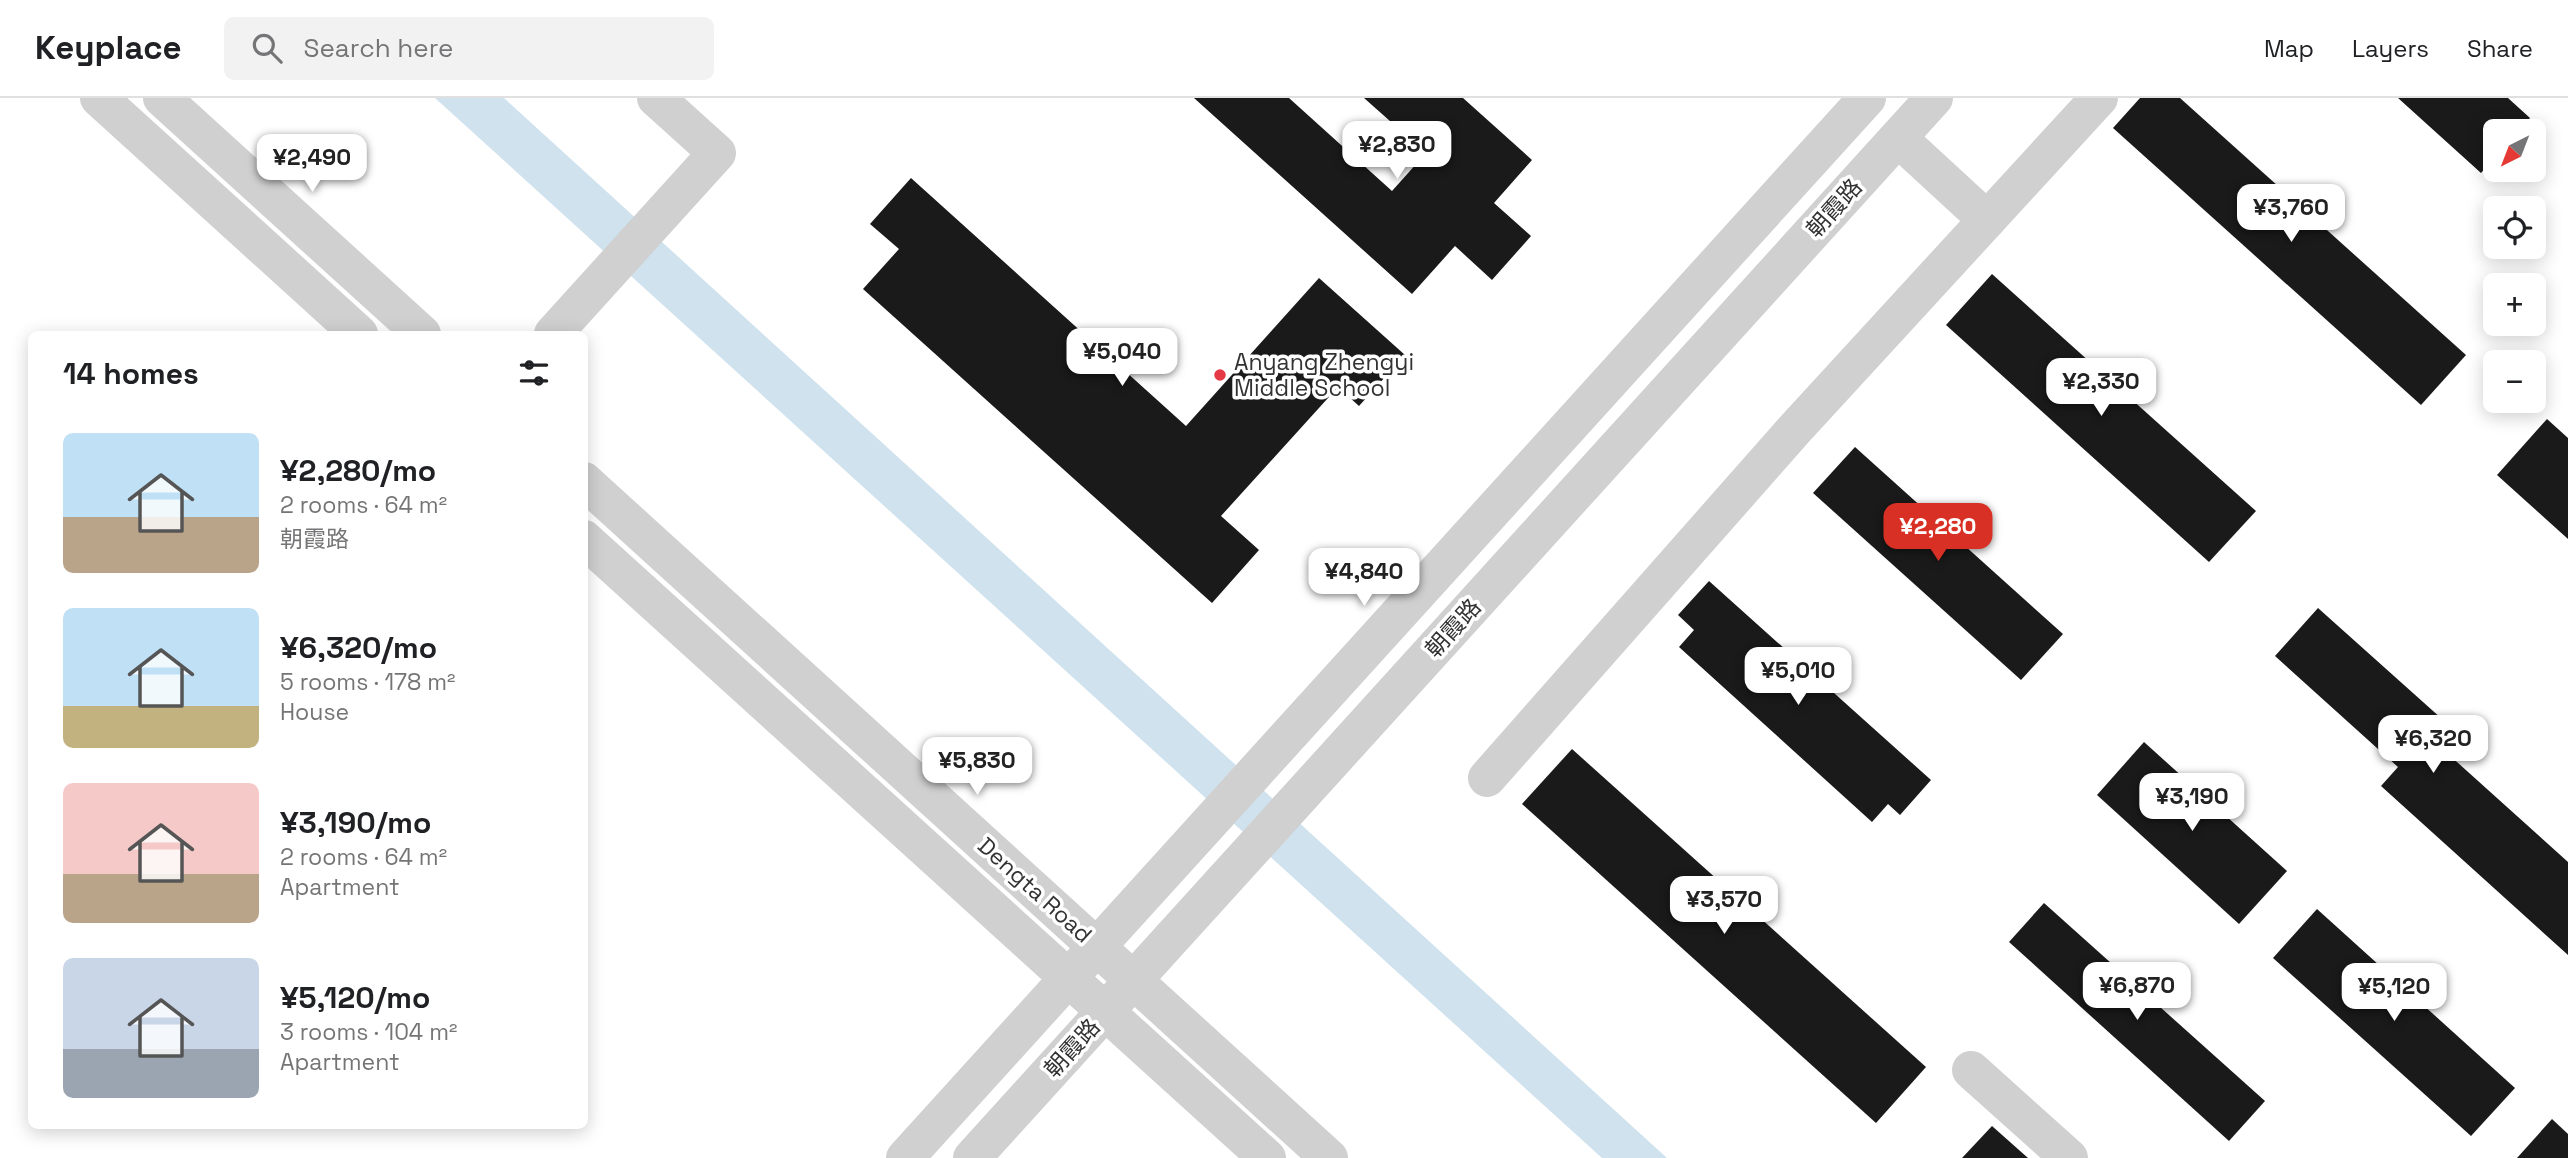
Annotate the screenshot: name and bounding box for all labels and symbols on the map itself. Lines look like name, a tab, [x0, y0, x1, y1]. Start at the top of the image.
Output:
north arrow	[2483, 119, 2546, 182]
pin: ¥2,830	[1340, 122, 1454, 181]
pin: ¥2,490	[255, 134, 369, 194]
street label: 朝霞路	[1800, 172, 1868, 244]
pin: ¥3,760	[2234, 184, 2348, 244]
pin: ¥5,040	[1065, 328, 1179, 388]
place label: Anyang Zhengyi Middle School	[1234, 347, 1414, 403]
pin: ¥2,330	[2044, 358, 2158, 418]
marker: Anyang Zhengyi Middle School	[1212, 367, 1228, 383]
pin: ¥2,280	[1881, 504, 1995, 563]
pin: ¥4,840	[1307, 548, 1421, 608]
street label: 朝霞路	[1419, 592, 1487, 664]
pin: ¥5,010	[1741, 648, 1855, 707]
pin: ¥6,320	[2376, 716, 2490, 775]
pin: ¥5,830	[920, 738, 1034, 797]
pin: ¥3,190	[2135, 774, 2249, 833]
street label: Dengta Road	[972, 831, 1098, 949]
pin: ¥3,570	[1667, 876, 1781, 936]
pin: ¥6,870	[2080, 962, 2194, 1022]
pin: ¥5,120	[2337, 964, 2451, 1023]
street label: 朝霞路	[1038, 1012, 1106, 1084]

